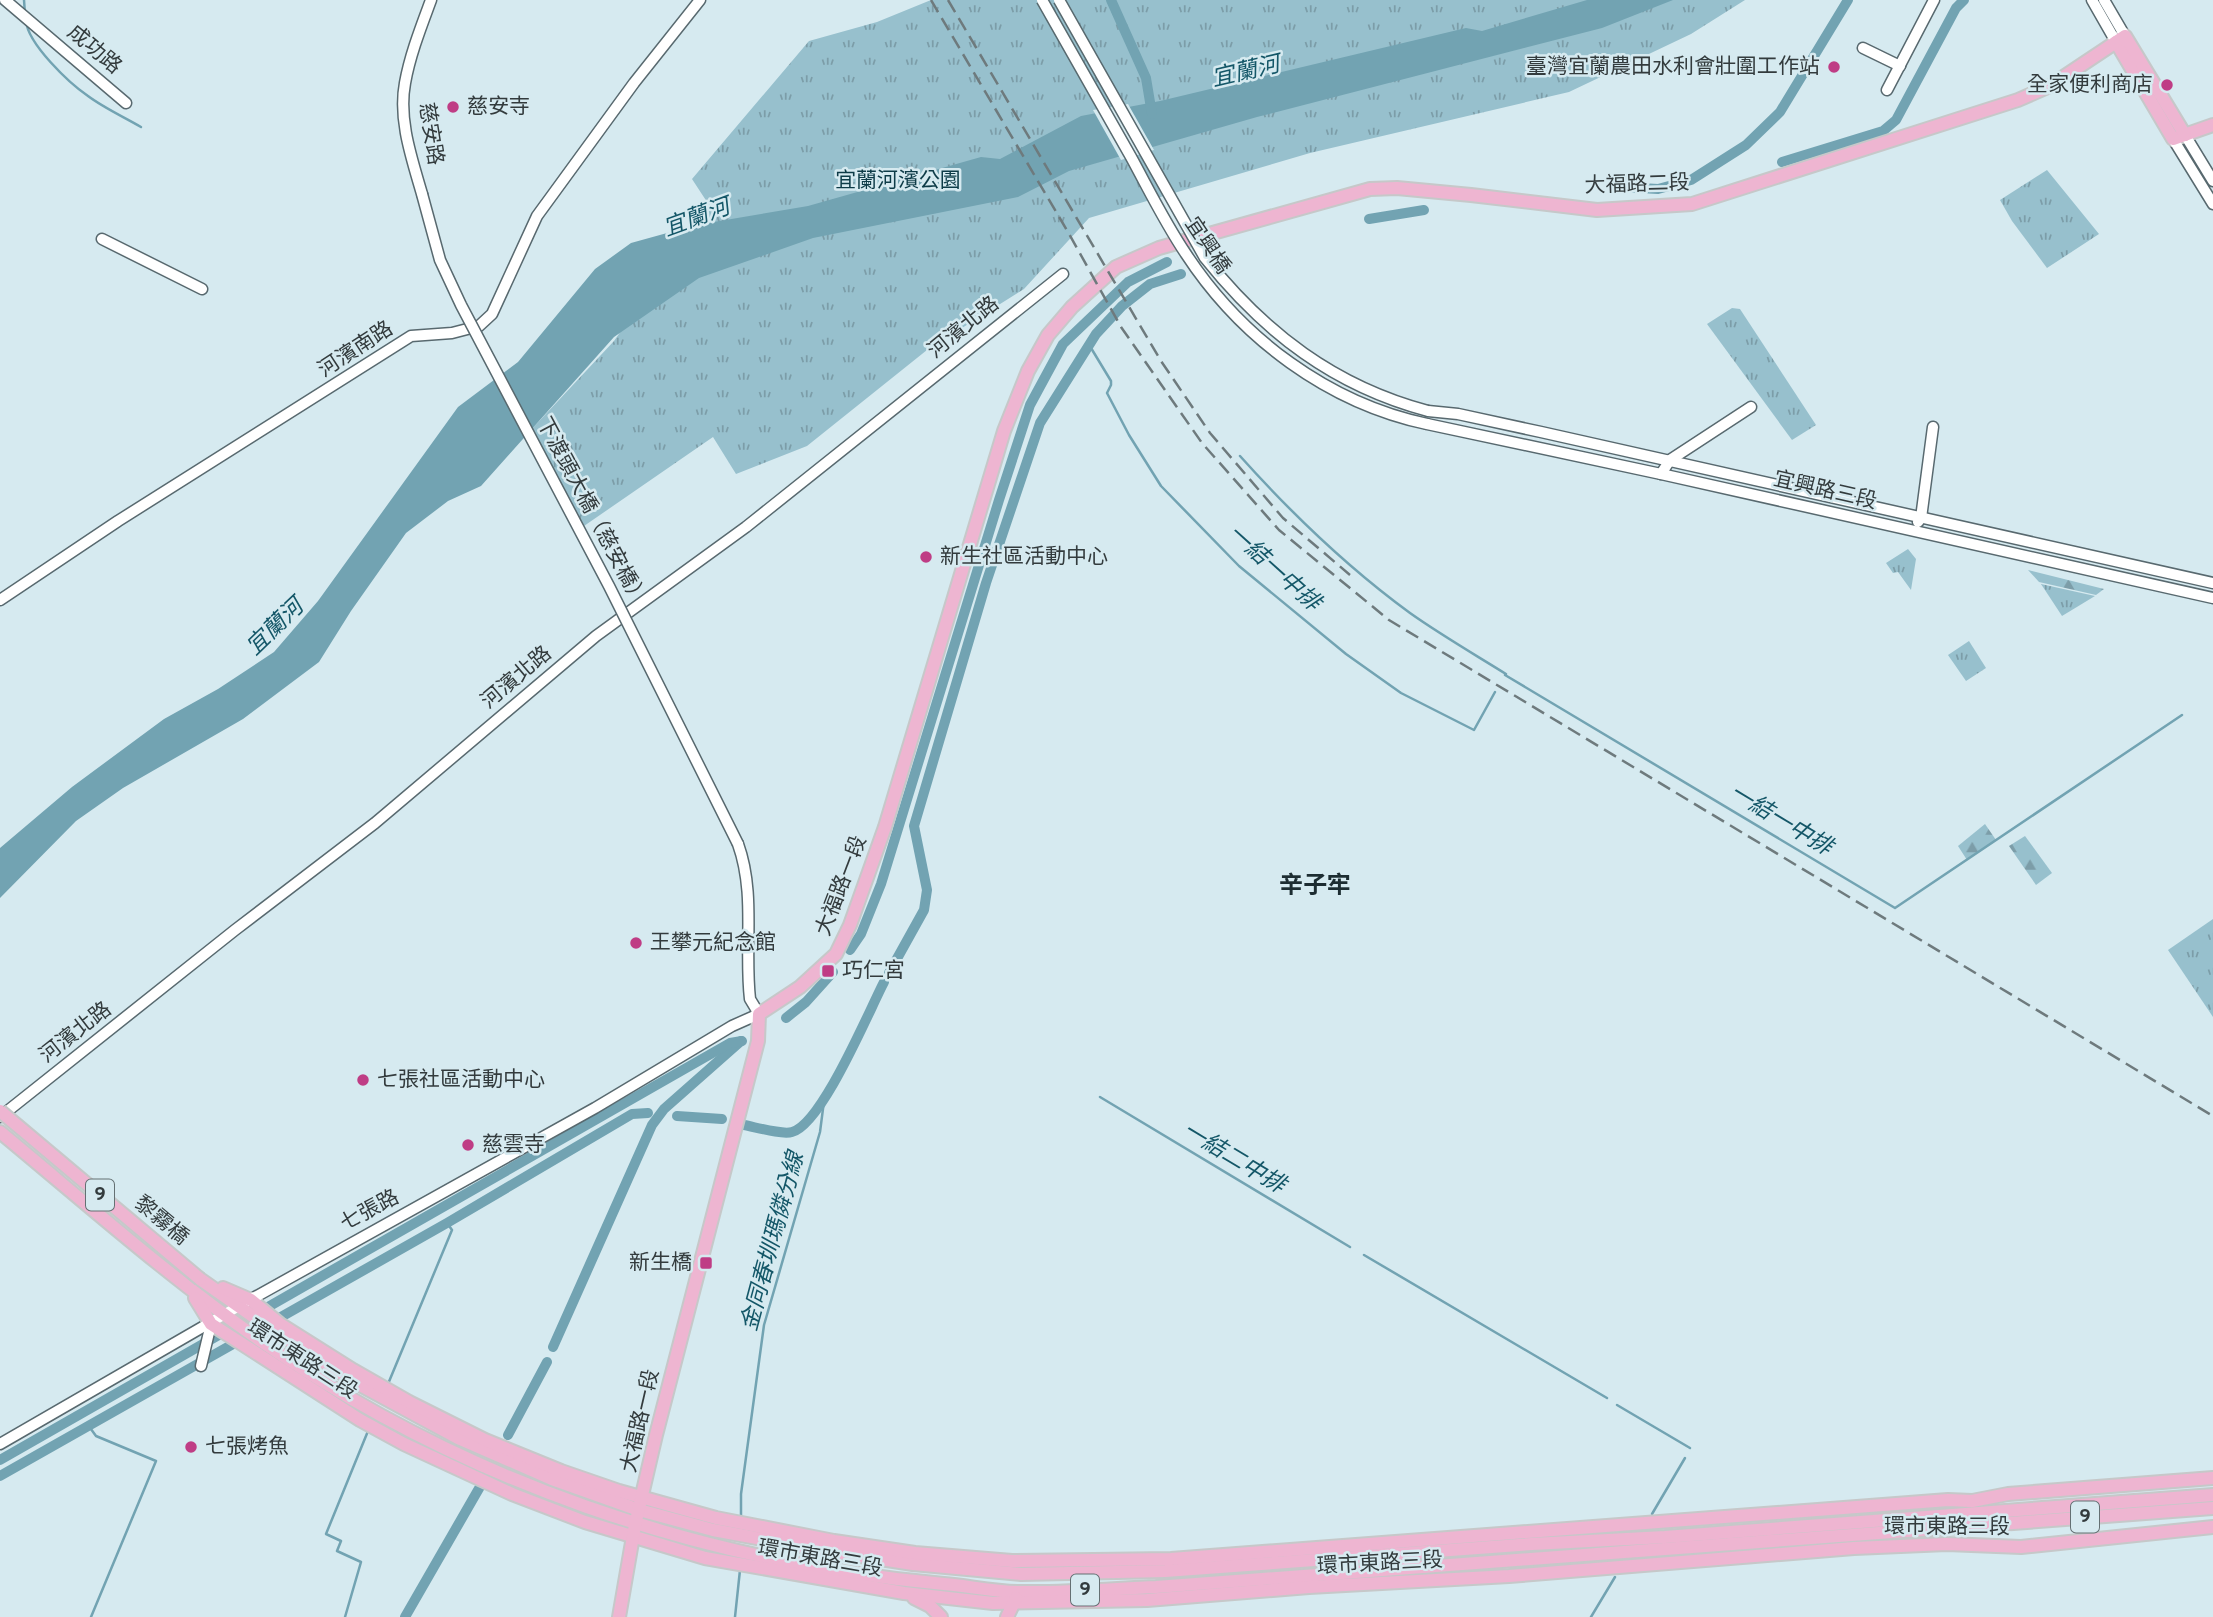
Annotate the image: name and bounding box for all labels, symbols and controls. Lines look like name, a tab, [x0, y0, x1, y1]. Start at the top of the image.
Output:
street label: 成功路	[61, 19, 127, 81]
water label: 宜蘭河	[1209, 50, 1287, 95]
place label: 臺灣宜蘭農田水利會壯圍工作站	[1526, 54, 1820, 81]
marker: 臺灣宜蘭農田水利會壯圍工作站	[1826, 59, 1842, 75]
place label: 全家便利商店	[2027, 72, 2153, 99]
marker: 全家便利商店	[2159, 77, 2175, 93]
place label: 慈安寺	[467, 94, 530, 121]
marker: 慈安寺	[445, 99, 461, 115]
street label: 慈安路	[412, 101, 448, 167]
park label: 宜蘭河濱公園	[835, 168, 961, 195]
street label: 大福路二段	[1584, 170, 1690, 200]
water label: 宜蘭河	[660, 192, 738, 244]
street label: 宜興橋	[1178, 212, 1236, 280]
street label: 河濱北路	[923, 291, 1005, 365]
street label: 河濱南路	[313, 316, 399, 384]
street label: 下渡頭大橋（慈安橋）	[530, 413, 652, 611]
street label: 宜興路三段	[1771, 466, 1879, 516]
water label: 一結一中排	[1221, 520, 1328, 620]
place label: 新生社區活動中心	[940, 544, 1108, 571]
marker: 新生社區活動中心	[918, 549, 934, 565]
water label: 宜蘭河	[241, 591, 314, 662]
street label: 河濱北路	[476, 641, 558, 715]
water label: 一結一中排	[1723, 779, 1839, 865]
street label: 大福路一段	[811, 832, 873, 940]
district label: 辛子牢	[1279, 872, 1351, 902]
place label: 王攀元紀念館	[650, 930, 776, 957]
marker: 王攀元紀念館	[628, 935, 644, 951]
place label: 巧仁宮	[842, 958, 905, 985]
marker: 巧仁宮	[820, 963, 836, 979]
street label: 河濱北路	[35, 997, 117, 1069]
place label: 七張社區活動中心	[377, 1067, 545, 1094]
marker: 七張社區活動中心	[355, 1072, 371, 1088]
water label: 一結二中排	[1176, 1117, 1292, 1203]
place label: 慈雲寺	[482, 1132, 545, 1159]
marker: 慈雲寺	[460, 1137, 476, 1153]
water label: 金同春圳瑪僯分線	[736, 1146, 813, 1335]
road number: 9	[86, 1180, 114, 1210]
street label: 七張路	[336, 1184, 404, 1238]
street label: 黎霧橋	[128, 1190, 194, 1252]
place label: 新生橋	[629, 1250, 692, 1277]
marker: 新生橋	[698, 1255, 714, 1271]
street label: 環市東路三段	[242, 1314, 362, 1406]
street label: 大福路一段	[616, 1367, 666, 1475]
place label: 七張烤魚	[205, 1434, 289, 1461]
marker: 七張烤魚	[183, 1439, 199, 1455]
road number: 9	[2071, 1502, 2099, 1532]
street label: 環市東路三段	[1884, 1514, 2010, 1541]
street label: 環市東路三段	[756, 1535, 884, 1583]
street label: 環市東路三段	[1316, 1547, 1444, 1581]
road number: 9	[1071, 1574, 1099, 1606]

